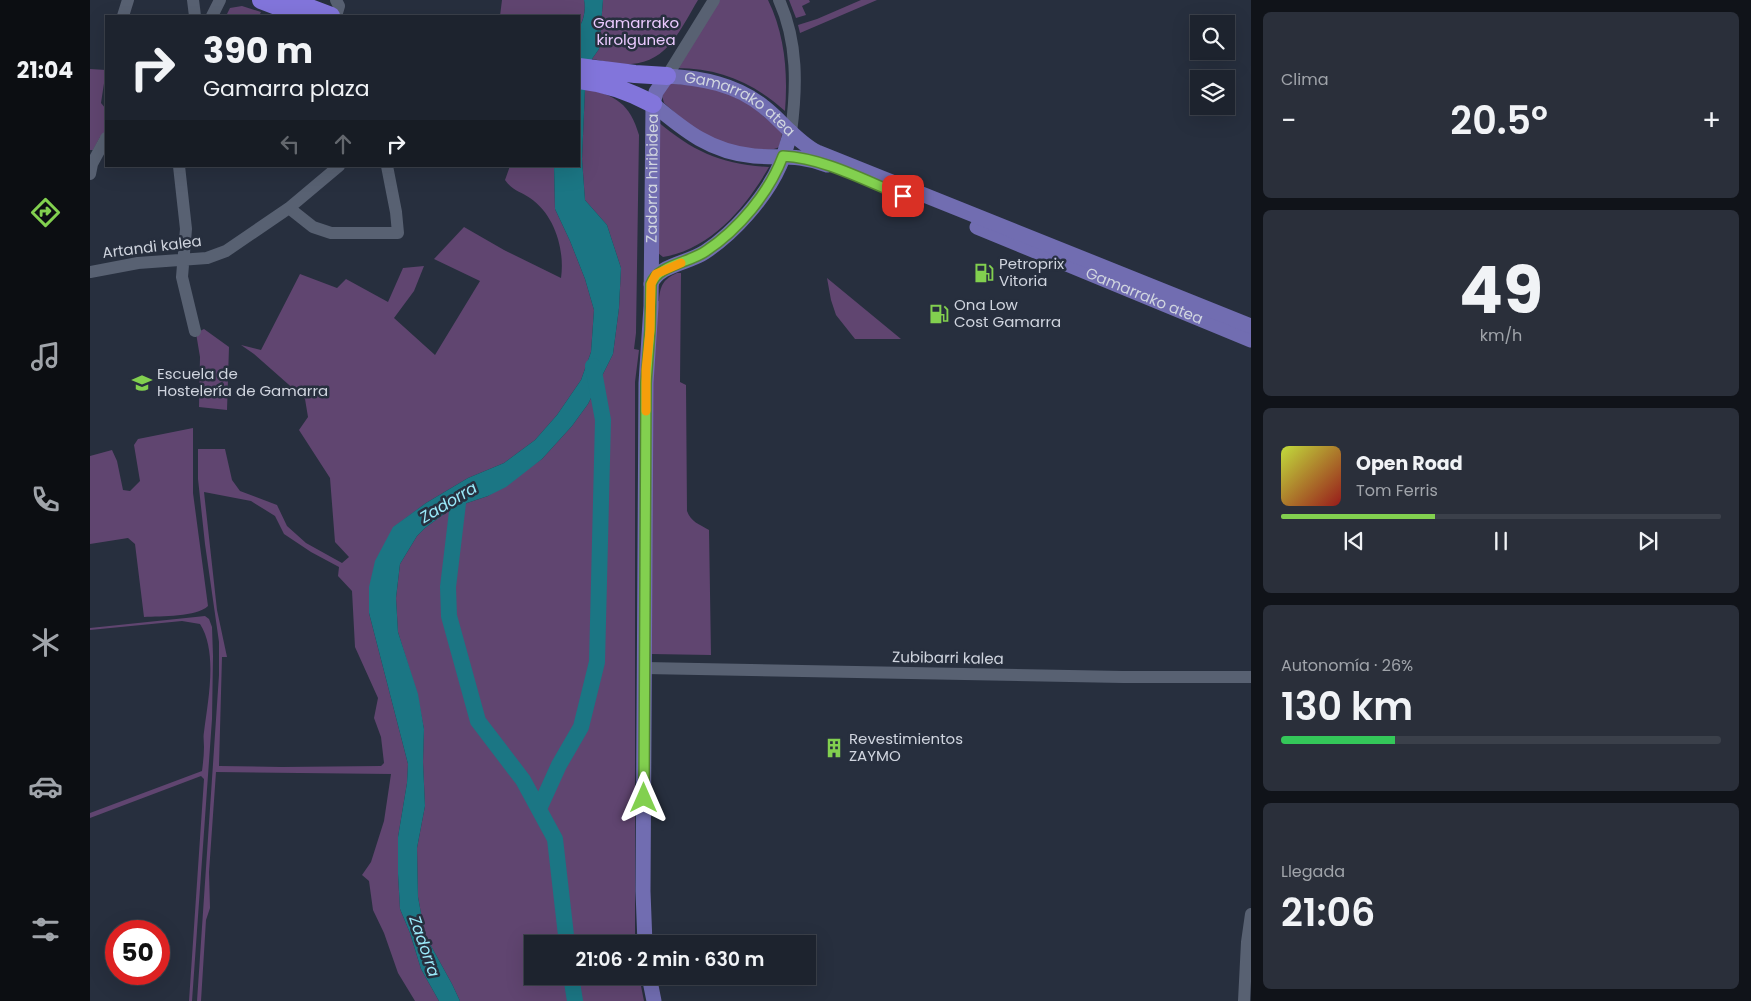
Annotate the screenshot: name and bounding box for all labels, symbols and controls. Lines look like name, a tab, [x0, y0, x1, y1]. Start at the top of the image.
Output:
park label: Gamarrako kirolgunea	[593, 12, 679, 50]
map controls	[1190, 15, 1235, 115]
button: search	[1190, 15, 1235, 60]
text: 390 m	[203, 26, 313, 75]
icon: right	[120, 35, 185, 100]
text: 21:04	[17, 55, 73, 86]
street label: Gamarrako atea	[683, 66, 800, 141]
text: Clima	[1281, 68, 1329, 91]
button: layers	[1190, 70, 1235, 115]
text: Gamarra plaza	[203, 73, 370, 104]
text: 20.5°	[1450, 94, 1548, 147]
text: −	[1281, 101, 1296, 140]
text: +	[1702, 101, 1721, 140]
street label: Zadorra hiribidea	[641, 113, 663, 243]
icon: left	[276, 130, 304, 158]
icon: ahead	[329, 130, 357, 158]
icon: right	[382, 130, 410, 158]
pin	[882, 175, 924, 217]
icon: arrive	[889, 182, 917, 210]
icon: directions	[28, 195, 63, 230]
street label: Artandi kalea	[101, 230, 203, 263]
text: 49	[1459, 245, 1543, 336]
place label: Petroprix Vitoria	[999, 253, 1064, 291]
fuel station icon: Petroprix Vitoria	[973, 262, 995, 284]
street label: Gamarrako atea	[1083, 262, 1206, 329]
place label: Ona Low Cost Gamarra	[954, 294, 1061, 332]
fuel station icon: Ona Low Cost Gamarra	[928, 303, 950, 325]
text: km/h	[1480, 324, 1522, 347]
icon: music	[28, 339, 63, 374]
place label: Escuela de Hostelería de Gamarra	[157, 363, 328, 401]
school or university icon: Escuela de Hostelería de Gamarra	[131, 372, 153, 394]
text: Open Road	[1356, 450, 1463, 477]
water label: Zadorra	[414, 476, 481, 529]
text: Tom Ferris	[1356, 479, 1438, 502]
icon: phone	[28, 482, 63, 517]
icon: previous	[1340, 527, 1368, 555]
icon: pause	[1487, 527, 1515, 555]
icon: next	[1634, 527, 1662, 555]
icon: climate	[28, 625, 63, 660]
street label: Zubibarri kalea	[892, 646, 1004, 669]
text: Autonomía · 26%	[1281, 654, 1413, 677]
text: 130 km	[1281, 680, 1413, 733]
place label: Revestimientos ZAYMO	[849, 728, 963, 766]
building icon: Revestimientos ZAYMO	[823, 737, 845, 759]
icon: car	[28, 769, 63, 804]
position arrow	[617, 771, 669, 823]
text: Llegada	[1281, 860, 1345, 883]
text: 21:06	[1281, 886, 1375, 939]
icon: filters	[28, 912, 63, 947]
water label: Zadorra	[403, 912, 446, 980]
speed limit sign: 50	[105, 920, 170, 985]
text: 21:06 · 2 min · 630 m	[576, 946, 765, 973]

